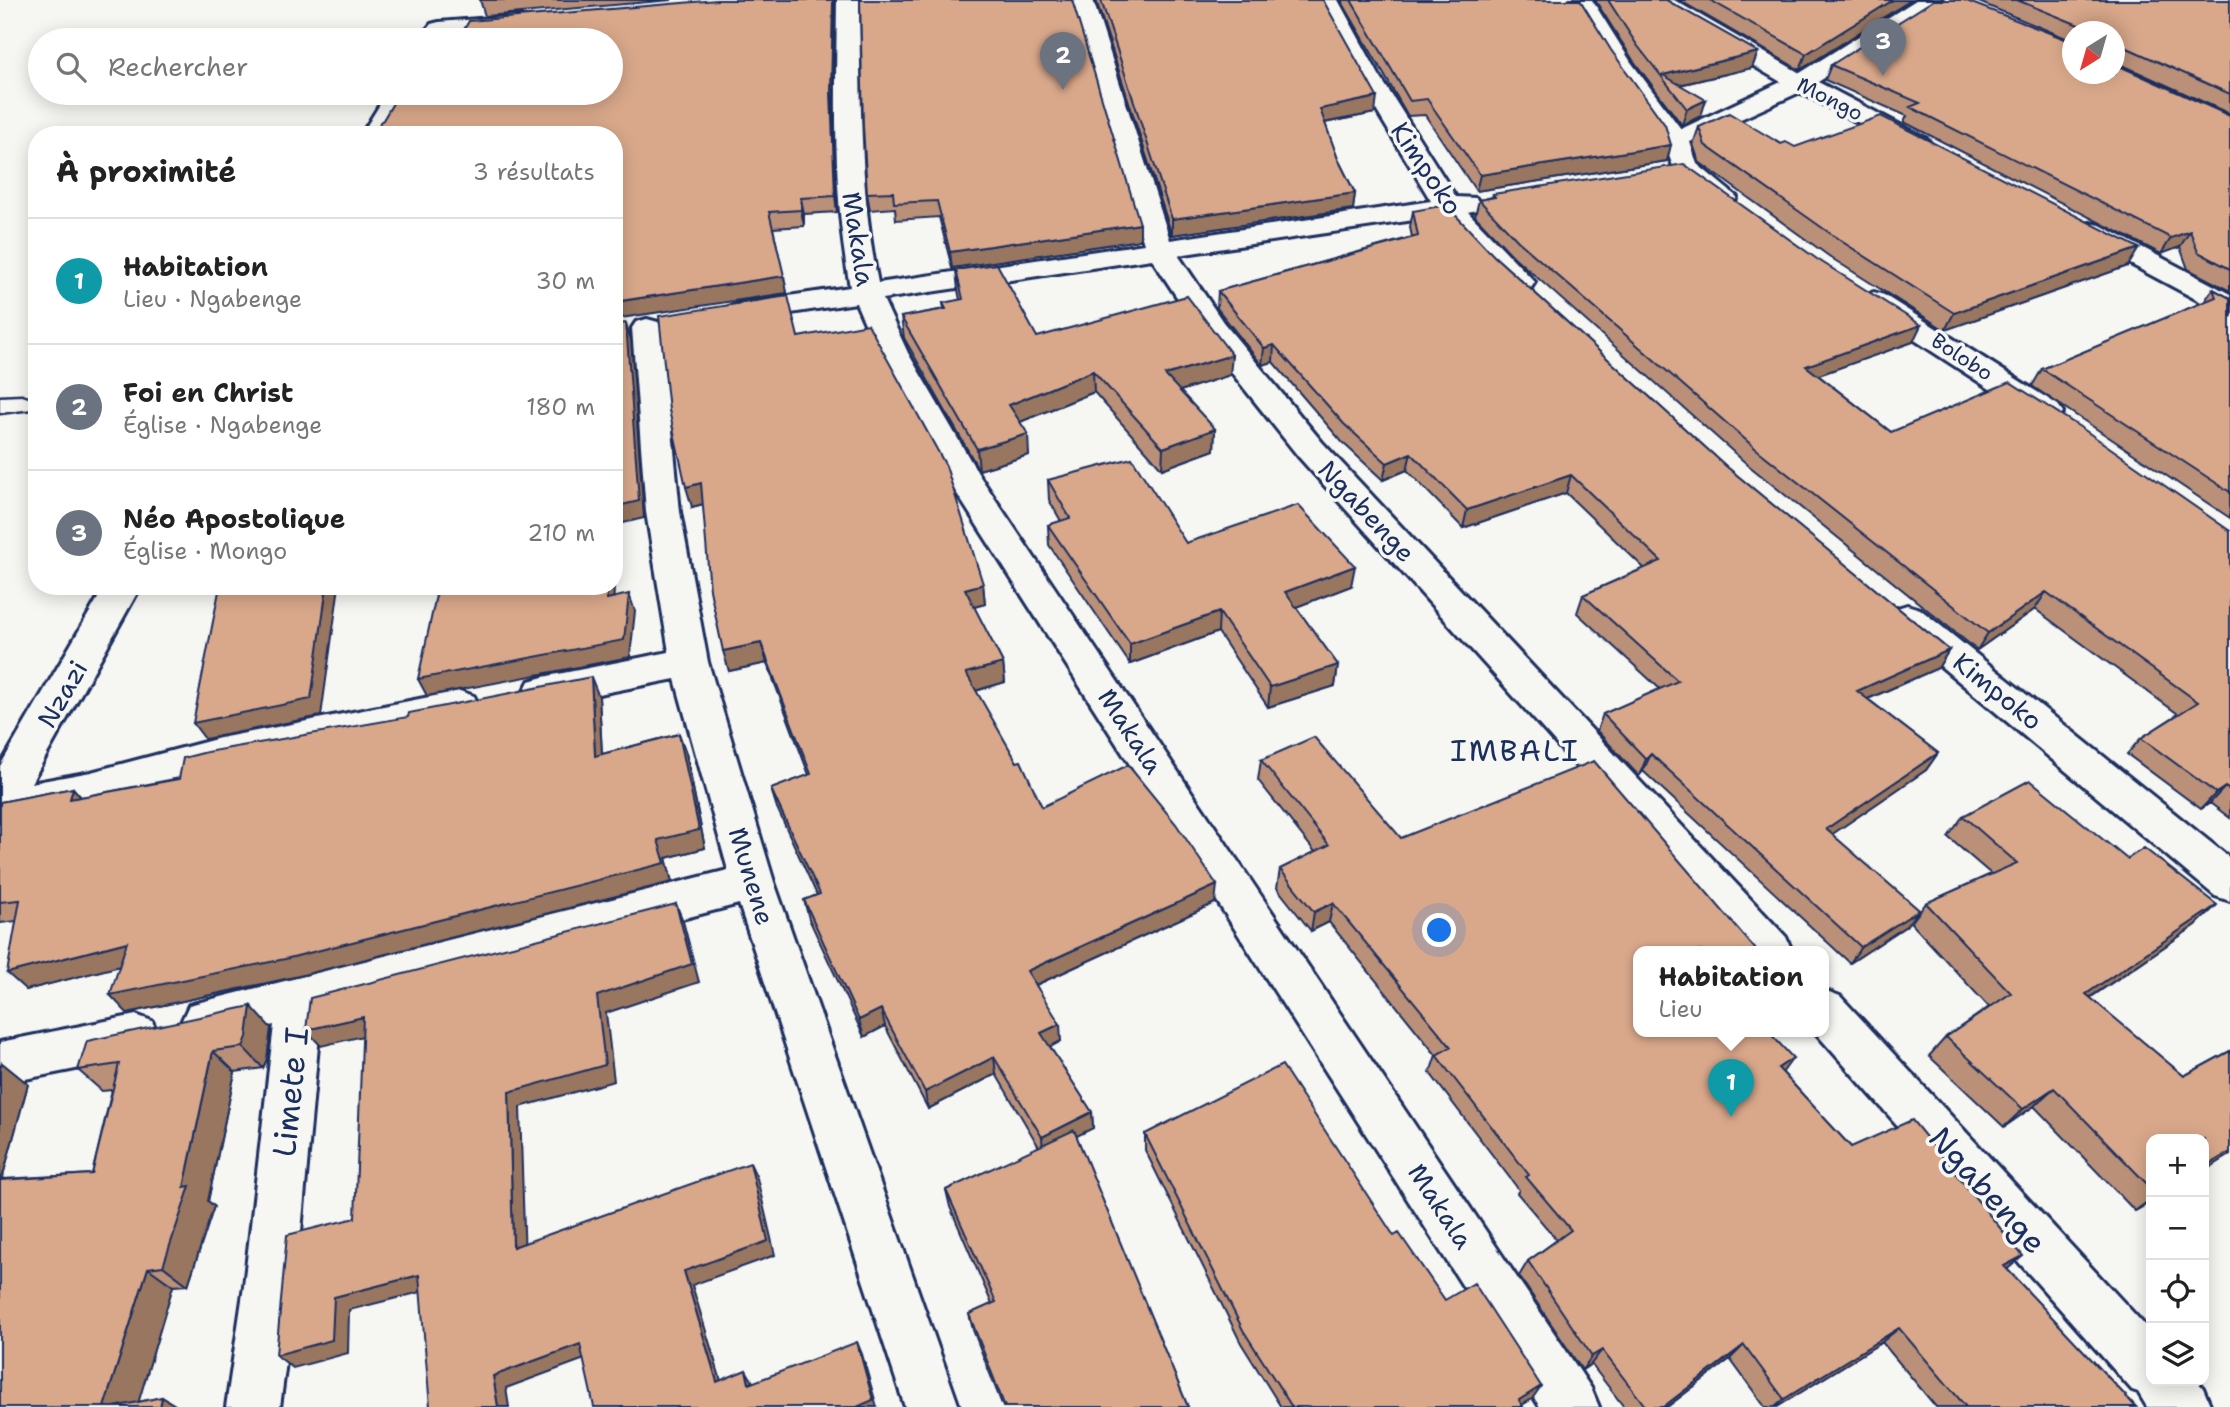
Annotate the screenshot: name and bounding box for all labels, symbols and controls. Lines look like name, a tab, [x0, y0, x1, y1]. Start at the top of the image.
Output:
pin: 3	[1860, 18, 1906, 76]
north arrow	[2062, 21, 2125, 84]
search box	[28, 28, 623, 105]
pin: 2	[1040, 32, 1086, 90]
icon: search	[52, 48, 90, 86]
text: Rechercher	[108, 49, 248, 84]
street label: Mongo	[1792, 70, 1868, 128]
street label: Kimpoko	[1383, 115, 1471, 221]
text: À proximité	[56, 151, 236, 192]
text: 3 résultats	[473, 157, 595, 187]
street label: Makala	[834, 189, 884, 289]
text: Habitation	[123, 249, 268, 284]
text: 1	[74, 266, 84, 296]
text: 30 m	[536, 266, 595, 296]
text: Lieu · Ngabenge	[123, 284, 302, 314]
street label: Bolobo	[1926, 327, 1998, 387]
text: Foi en Christ	[123, 375, 294, 410]
text: 2	[71, 392, 87, 422]
text: 180 m	[526, 392, 595, 422]
text: Église · Ngabenge	[123, 410, 322, 440]
street label: Ngabenge	[1311, 452, 1423, 570]
text: Néo Apostolique	[123, 501, 345, 536]
text: 3	[71, 518, 87, 548]
text: 210 m	[527, 518, 595, 548]
text: Église · Mongo	[123, 536, 287, 566]
street label: Kimpoko	[1946, 644, 2050, 738]
street label: Nzazi	[29, 654, 95, 734]
street label: Makala	[1090, 682, 1172, 780]
district label: IMBALI	[1450, 730, 1580, 771]
street label: Munene	[721, 823, 783, 929]
your location	[1422, 913, 1456, 947]
popup	[1633, 946, 1829, 1037]
text: Habitation	[1659, 959, 1804, 994]
text: Lieu	[1659, 994, 1703, 1024]
street label: Limete I	[262, 1025, 318, 1159]
pin: 1	[1708, 1059, 1754, 1117]
street label: Ngabenge	[1920, 1117, 2056, 1263]
map controls	[2146, 1134, 2209, 1386]
button: +	[2146, 1134, 2209, 1197]
street label: Makala	[1400, 1157, 1482, 1255]
button: −	[2146, 1197, 2209, 1260]
button: locate	[2146, 1260, 2209, 1323]
button: layers	[2146, 1323, 2209, 1386]

